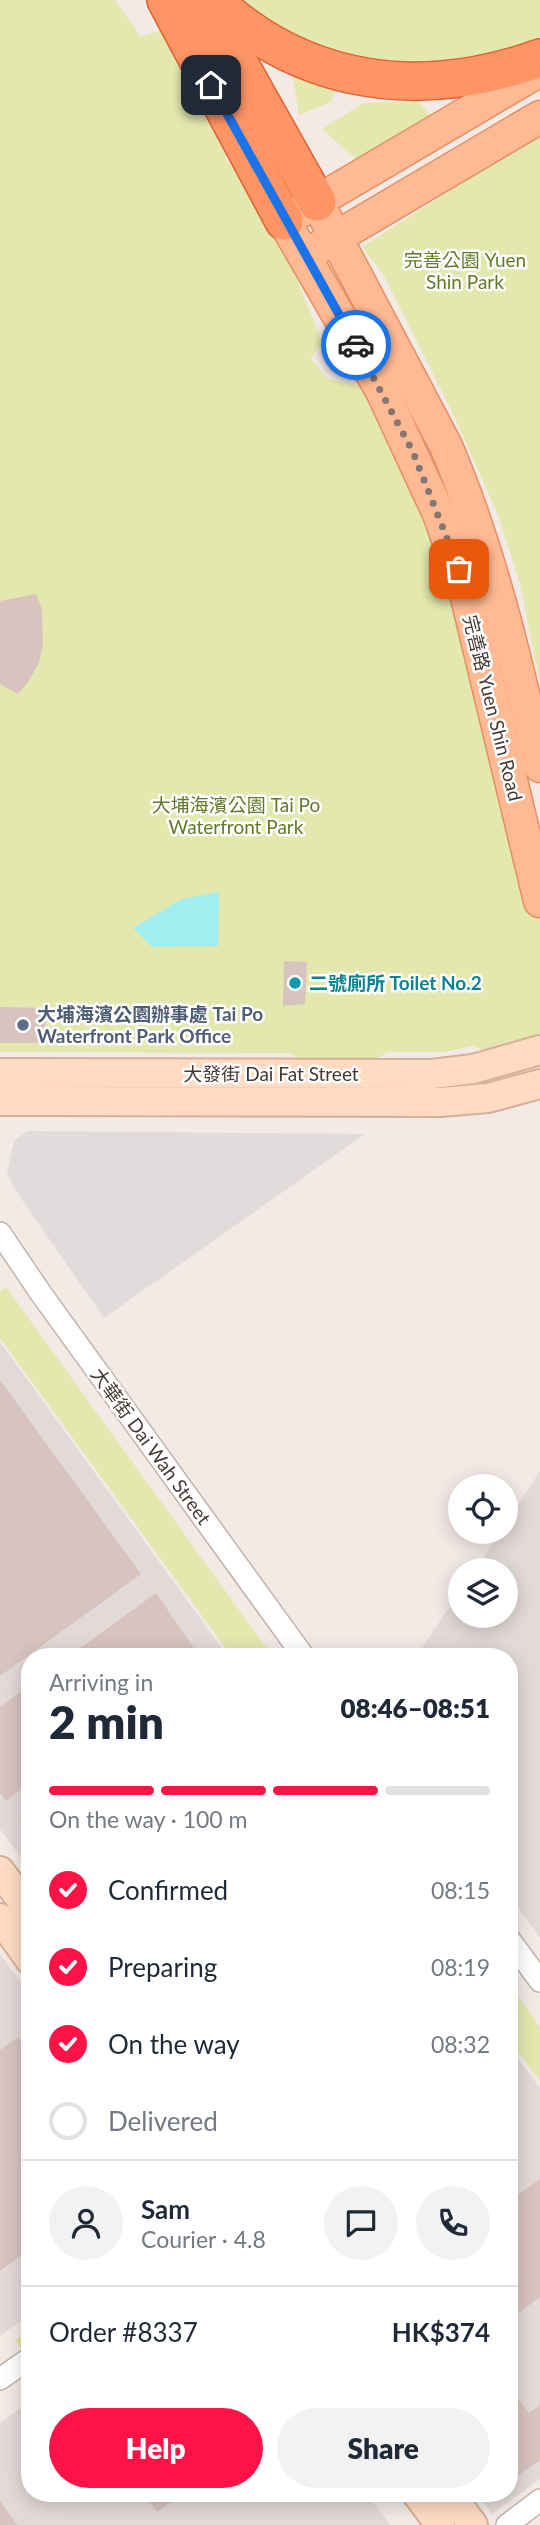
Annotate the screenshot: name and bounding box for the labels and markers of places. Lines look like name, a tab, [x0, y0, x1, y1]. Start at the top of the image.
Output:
pin	[181, 55, 241, 115]
pin	[429, 539, 489, 599]
place label: 二號廁所 Toilet No.2	[309, 971, 482, 994]
marker: 二號廁所 Toilet No.2	[287, 975, 303, 991]
place label: 大埔海濱公園辦事處 Tai Po Waterfront Park Office	[37, 1002, 263, 1047]
marker: 大埔海濱公園辦事處 Tai Po Waterfront Park Office	[15, 1017, 31, 1033]

